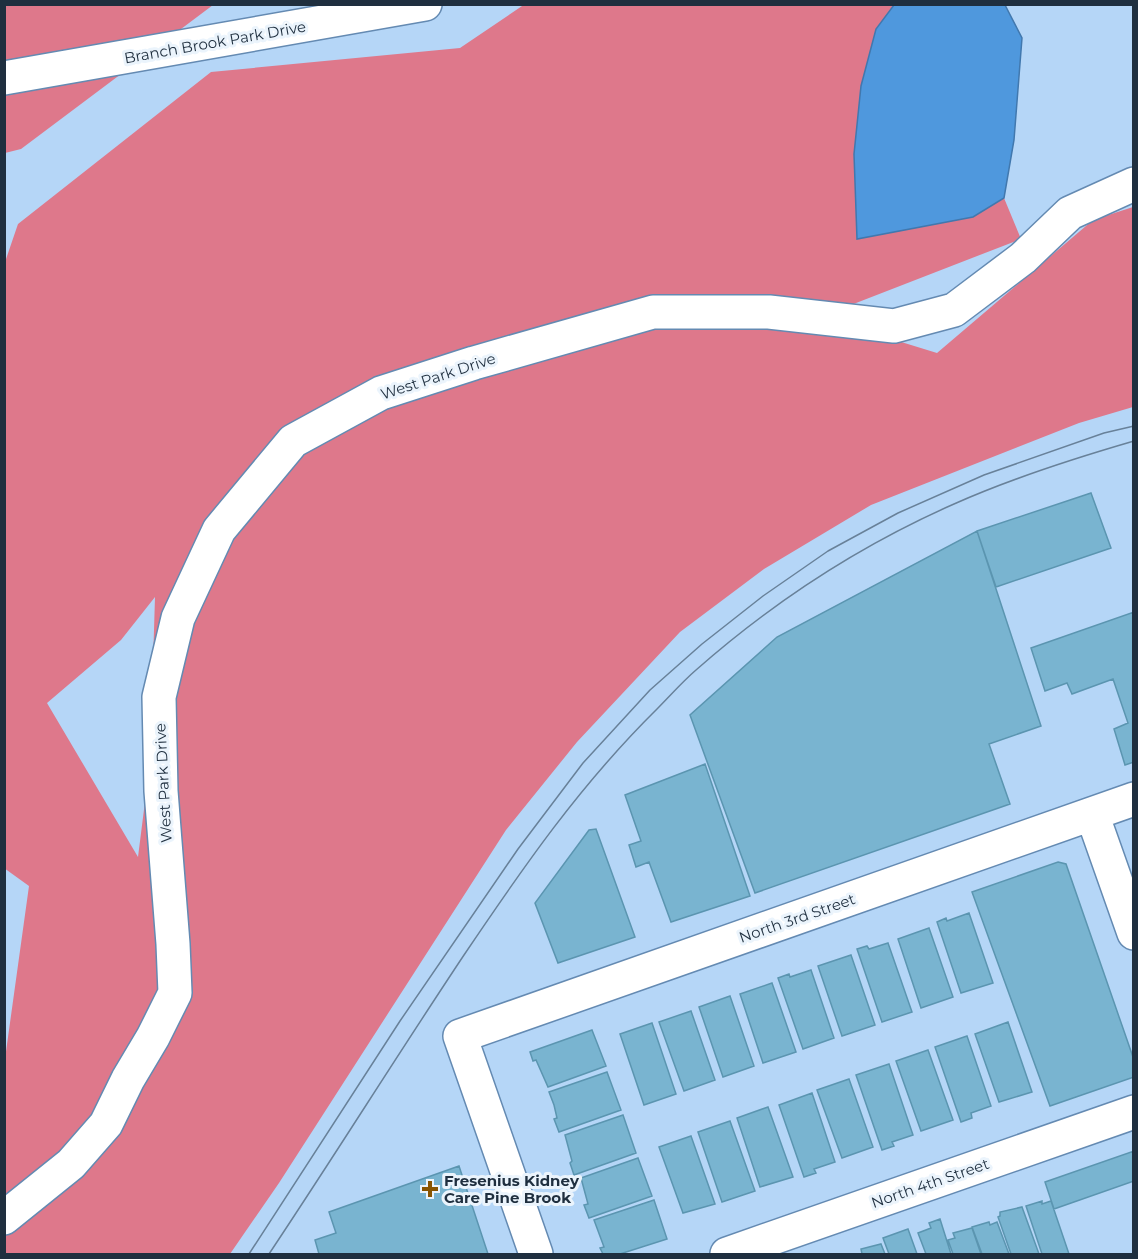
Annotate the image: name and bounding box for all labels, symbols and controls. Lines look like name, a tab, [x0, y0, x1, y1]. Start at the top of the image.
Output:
street label: Branch Brook Park Drive	[123, 17, 307, 67]
street label: West Park Drive	[378, 348, 498, 404]
street label: West Park Drive	[150, 723, 176, 843]
street label: North 3rd Street	[736, 889, 858, 947]
street label: North 4th Street	[869, 1154, 991, 1212]
place label: Fresenius Kidney Care Pine Brook	[444, 1171, 580, 1207]
marker: Fresenius Kidney Care Pine Brook	[421, 1180, 439, 1198]

